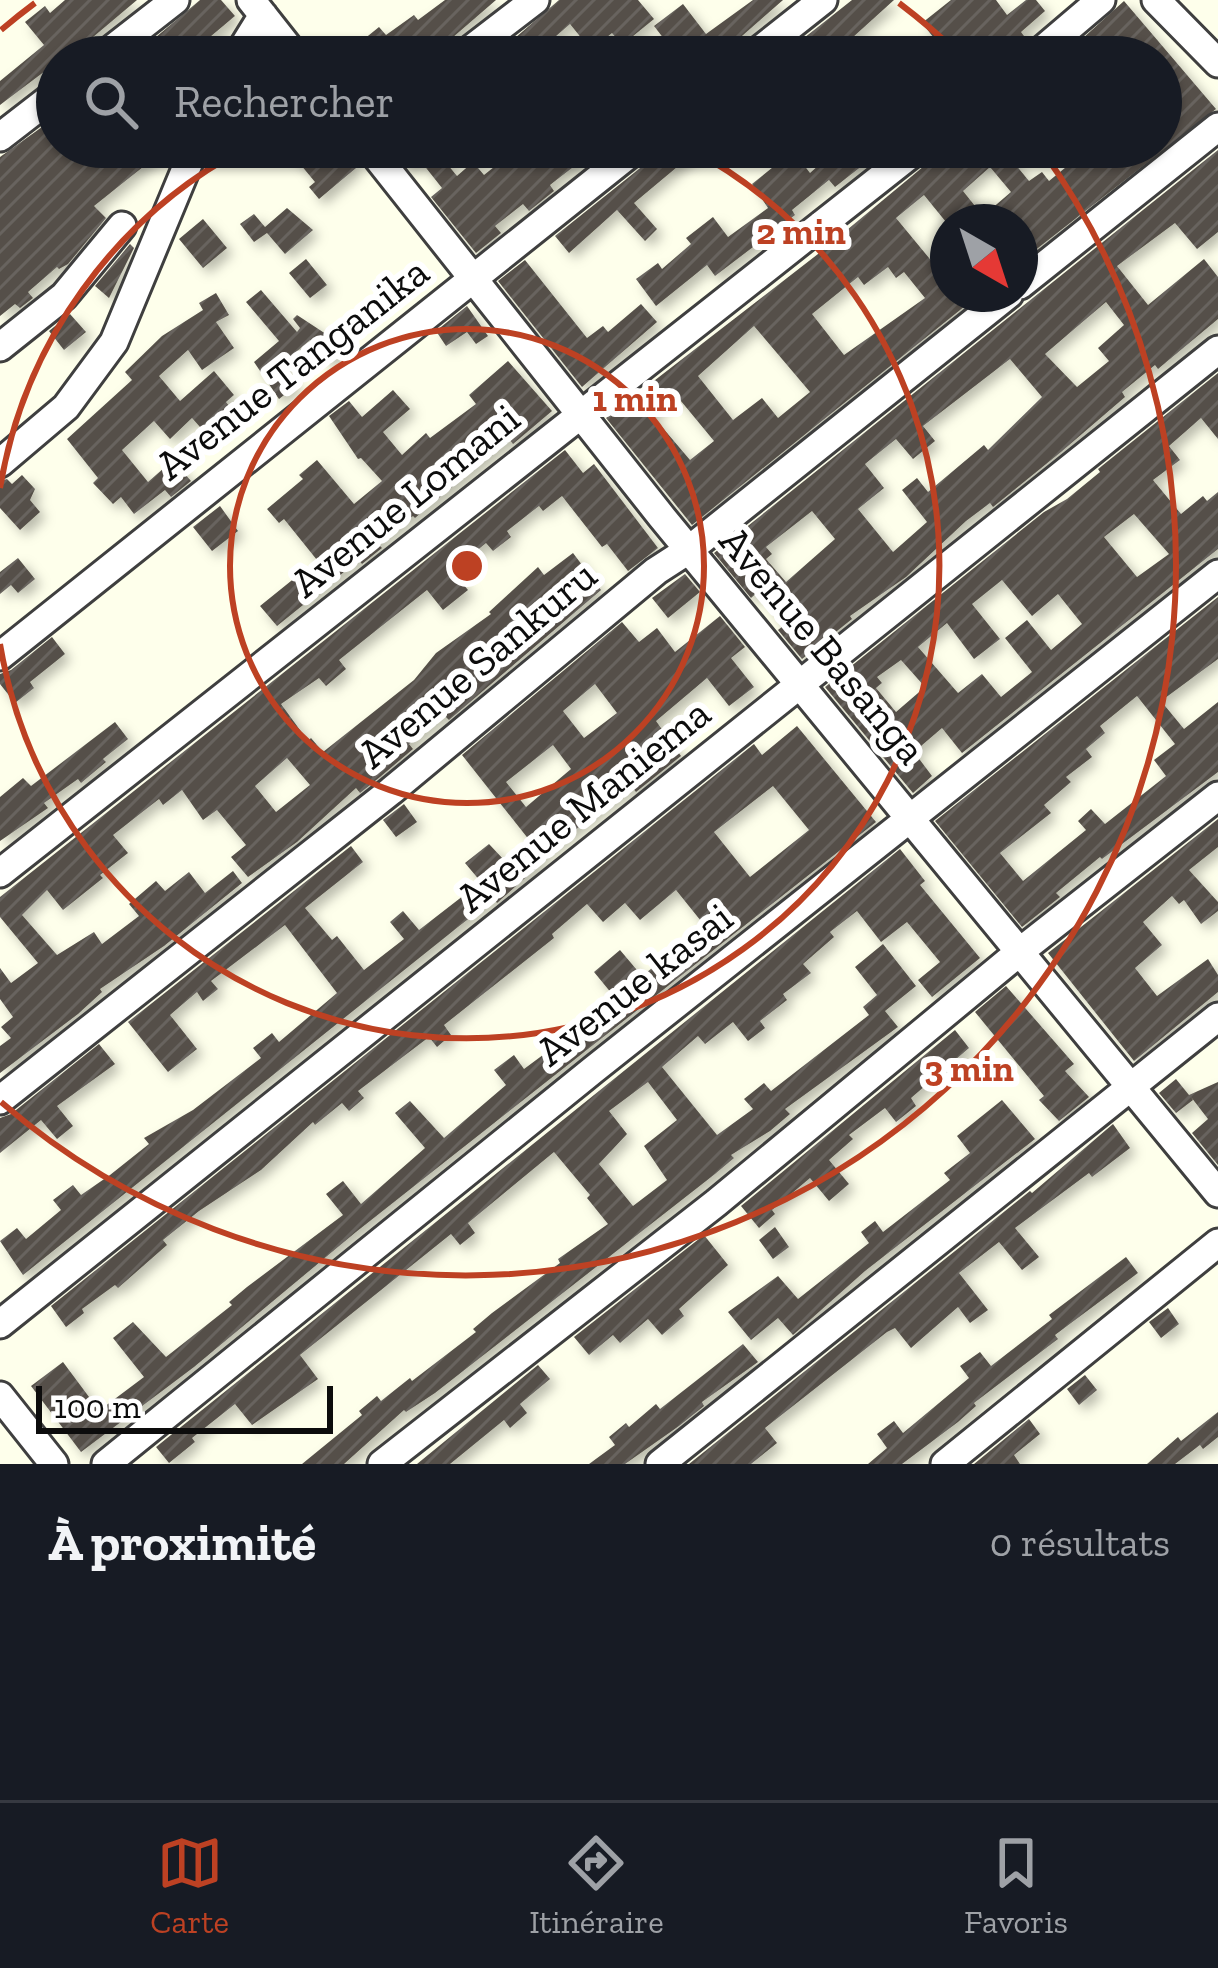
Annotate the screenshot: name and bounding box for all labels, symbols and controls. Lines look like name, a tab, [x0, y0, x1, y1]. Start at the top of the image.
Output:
search box	[36, 36, 1182, 168]
icon: search	[78, 69, 144, 135]
text: Rechercher	[174, 75, 394, 129]
north arrow	[930, 204, 1038, 312]
text: 2 min	[756, 210, 846, 253]
street label: Avenue Tanganika	[145, 246, 439, 490]
text: 1 min	[593, 377, 677, 420]
street label: Avenue Lomani	[280, 392, 530, 608]
street label: Avenue Basanga	[709, 516, 937, 774]
centre of rings	[446, 545, 488, 587]
street label: Avenue Sankuru	[347, 549, 607, 779]
street label: Avenue Maniema	[446, 687, 720, 923]
street label: Avenue kasai	[526, 892, 742, 1076]
text: 3 min	[924, 1047, 1014, 1090]
scale bar	[36, 1380, 333, 1433]
text: 100 m	[54, 1387, 141, 1426]
text: À proximité	[48, 1512, 316, 1573]
text: 0 résultats	[990, 1519, 1170, 1566]
tab: Carte	[150, 1830, 229, 1941]
tab: Itinéraire	[529, 1830, 664, 1941]
tab: Favoris	[964, 1830, 1068, 1941]

